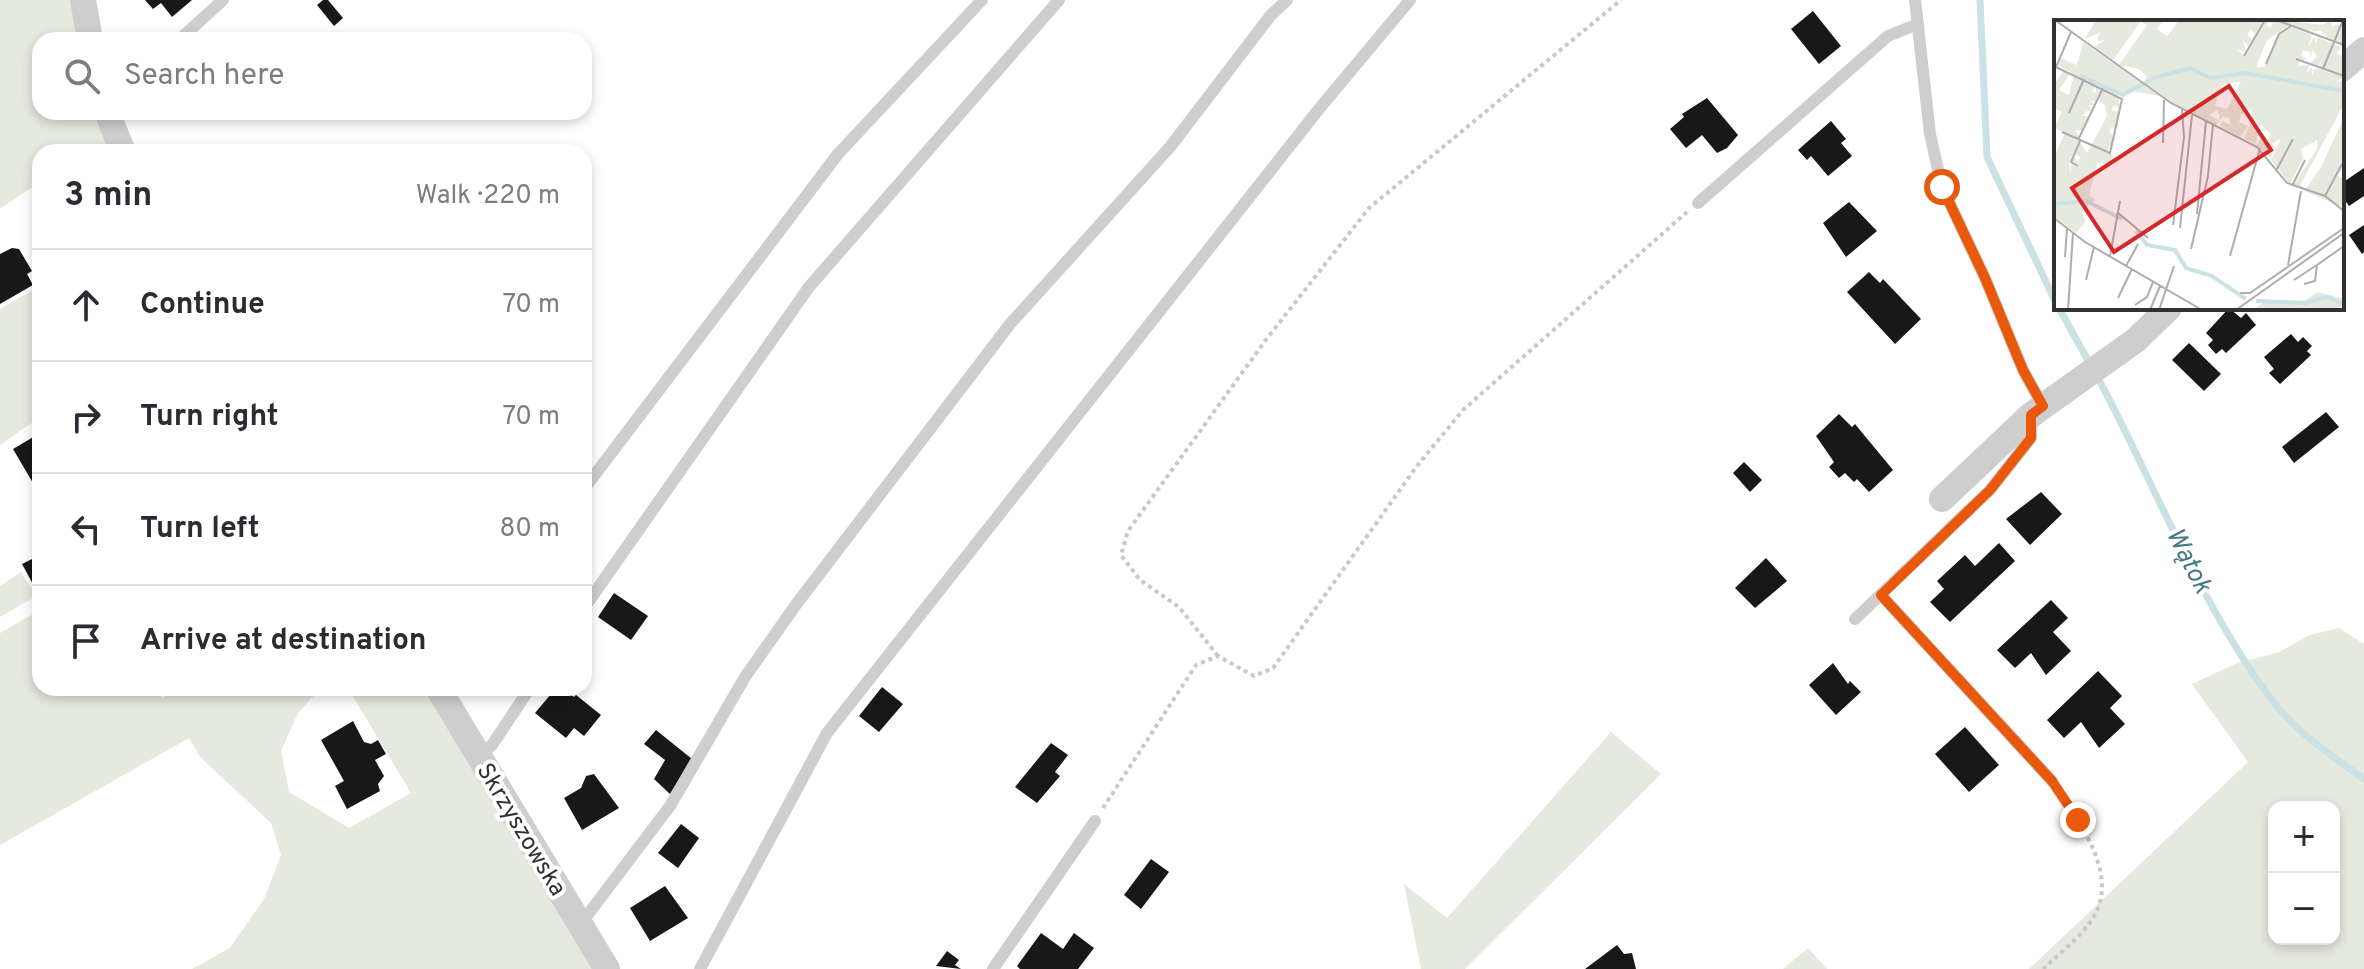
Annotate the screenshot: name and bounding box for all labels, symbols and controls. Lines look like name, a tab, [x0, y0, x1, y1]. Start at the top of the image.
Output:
inset map	[2054, 20, 2344, 310]
search box	[32, 32, 592, 120]
icon: search	[60, 54, 104, 98]
text: Search here	[124, 58, 284, 95]
route start	[1924, 169, 1960, 205]
text: 3 min	[64, 175, 152, 218]
text: Walk · 220 m	[416, 180, 560, 213]
icon: ahead	[64, 283, 108, 327]
text: Continue	[140, 287, 265, 324]
text: 70 m	[502, 289, 560, 322]
icon: right	[64, 395, 108, 439]
text: Turn right	[140, 399, 278, 436]
text: 70 m	[502, 401, 560, 434]
icon: left	[64, 507, 108, 551]
text: Turn left	[140, 511, 260, 548]
text: 80 m	[500, 513, 560, 546]
water label: Wątok	[2157, 523, 2219, 600]
icon: arrive	[64, 619, 108, 663]
text: Arrive at destination	[140, 623, 426, 660]
street label: Skrzyszowska	[469, 758, 572, 902]
map controls	[2268, 801, 2340, 945]
button: +	[2268, 801, 2340, 873]
route end	[2060, 802, 2096, 838]
button: −	[2268, 873, 2340, 945]

